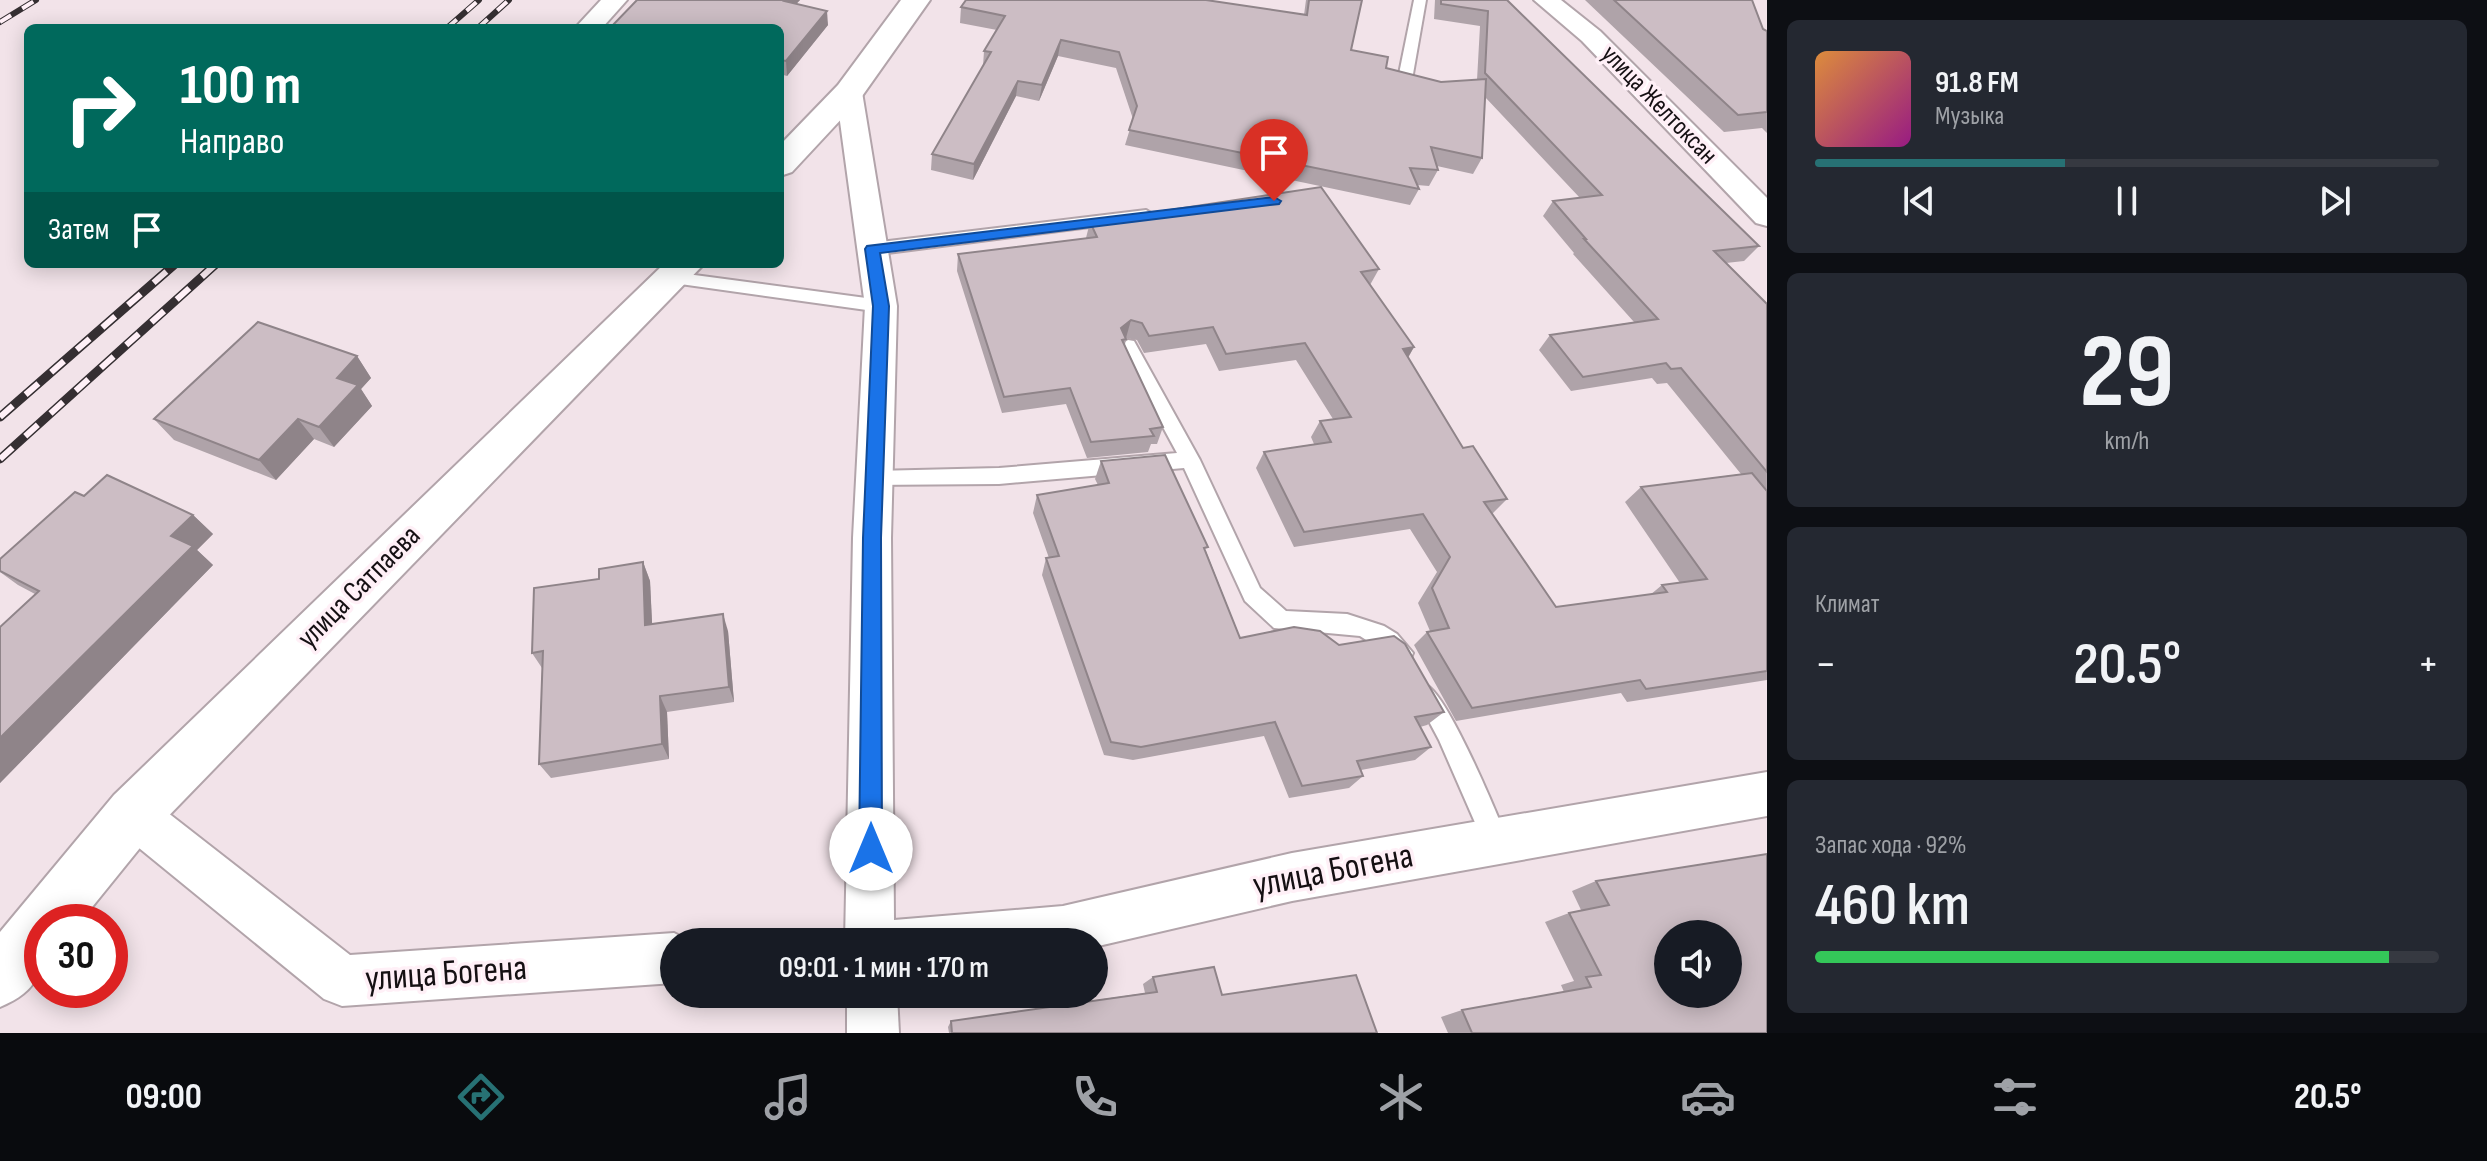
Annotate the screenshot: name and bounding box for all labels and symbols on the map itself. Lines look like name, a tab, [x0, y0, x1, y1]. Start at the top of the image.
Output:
street label: улица Желтоксан	[1595, 39, 1723, 171]
pin	[1240, 119, 1308, 201]
street label: улица Сатпаева	[290, 518, 428, 656]
position arrow	[829, 807, 913, 891]
street label: улица Богена	[1249, 834, 1417, 908]
speed limit sign: 30	[24, 904, 128, 1008]
street label: улица Богена	[364, 947, 528, 1001]

